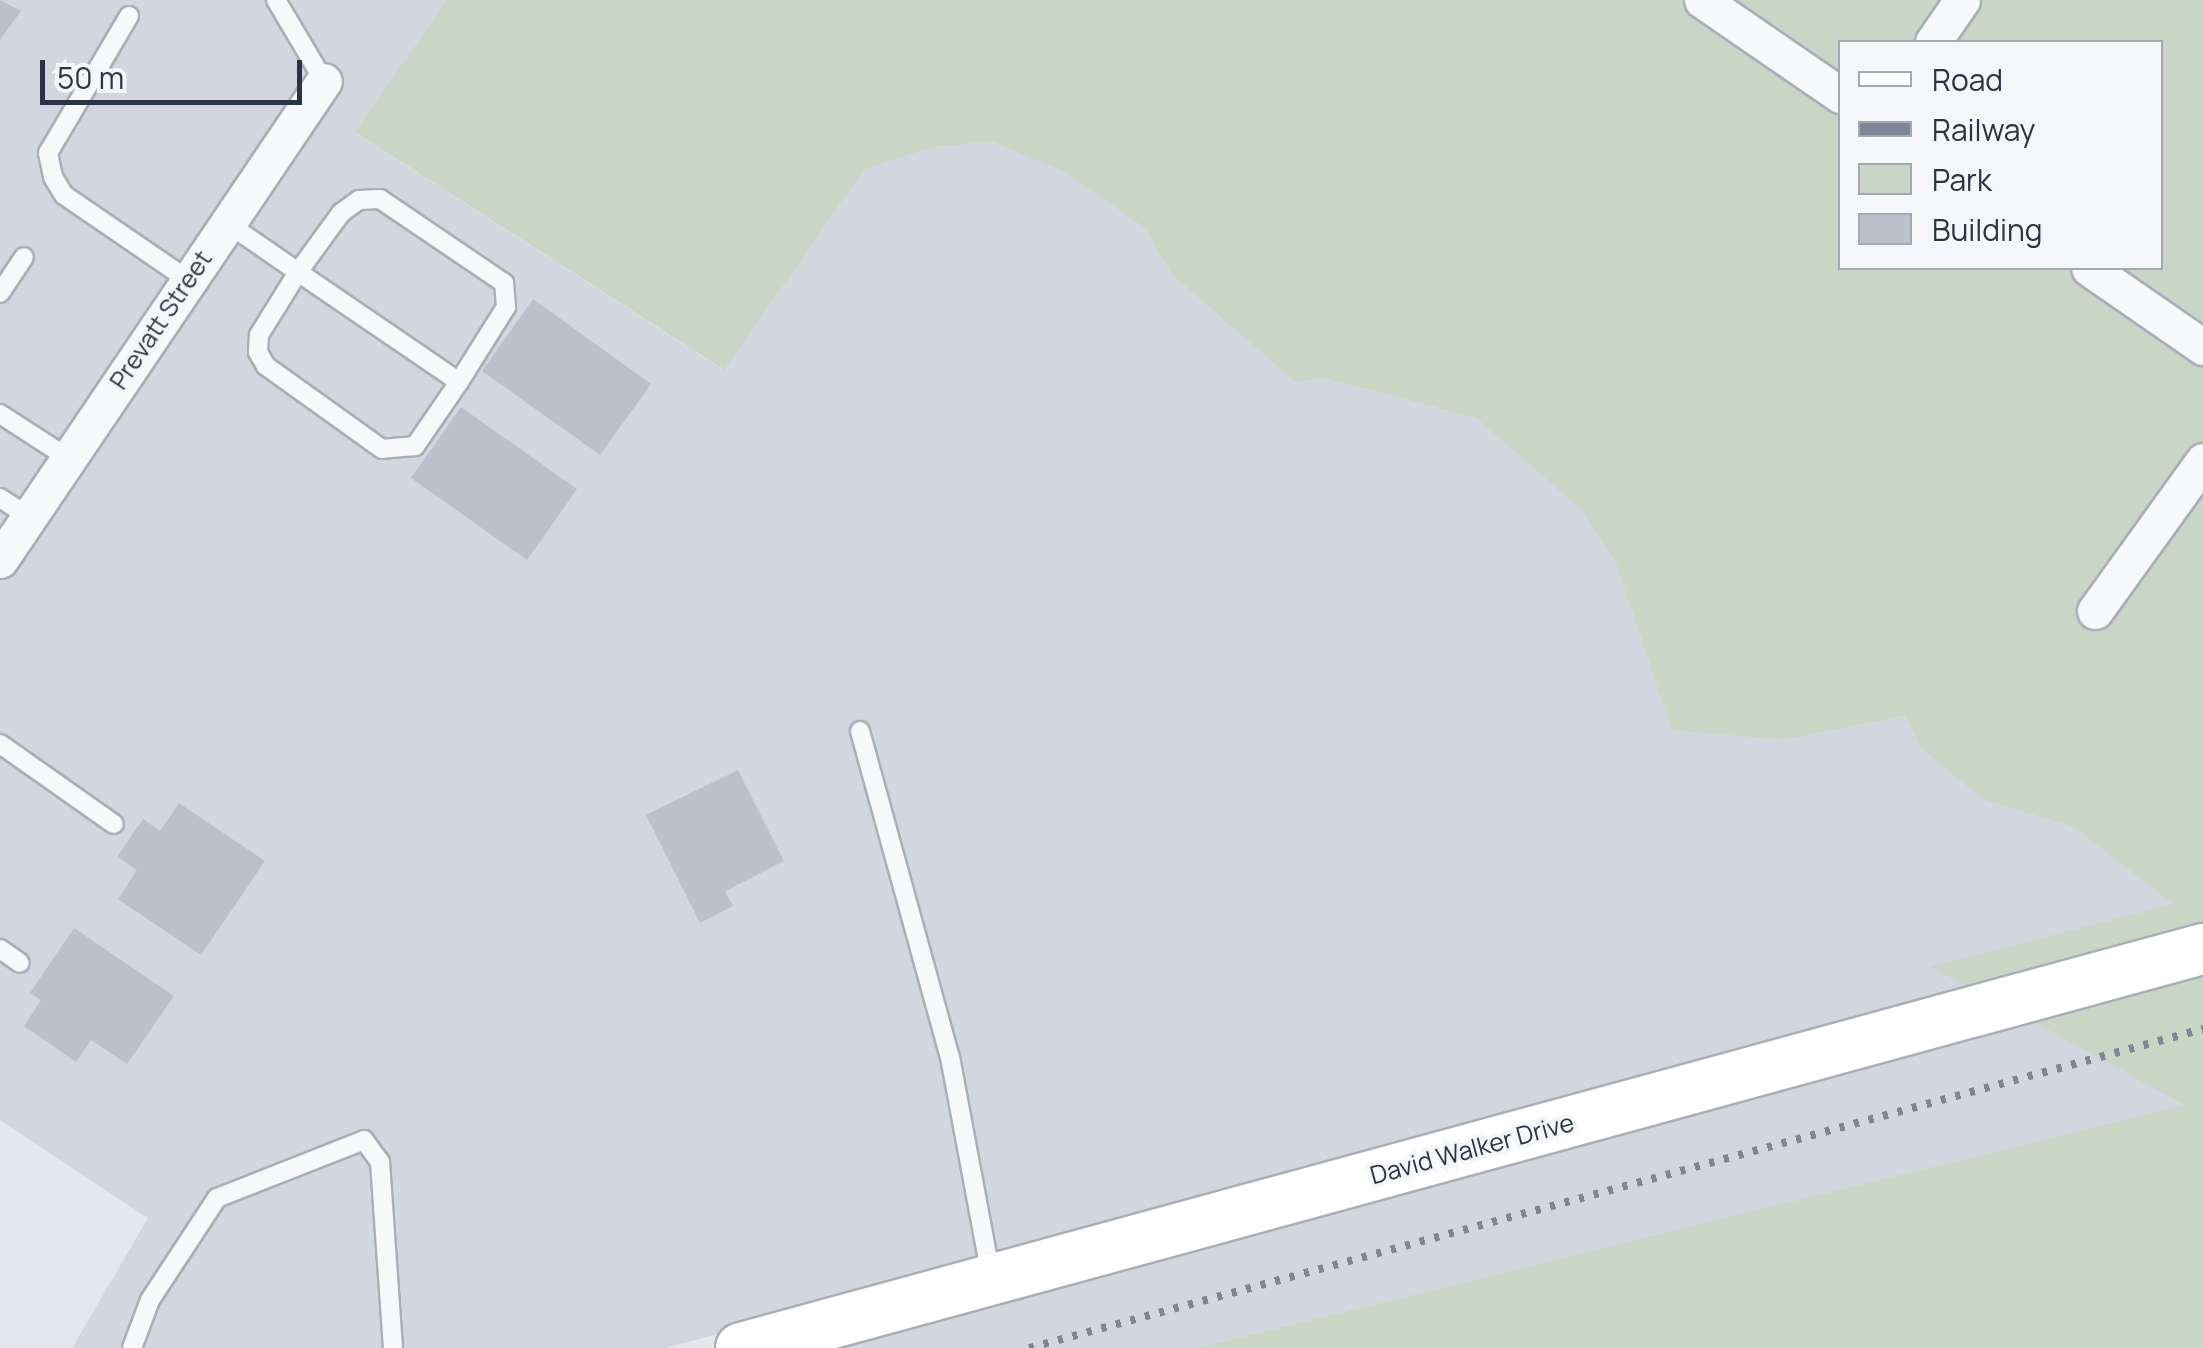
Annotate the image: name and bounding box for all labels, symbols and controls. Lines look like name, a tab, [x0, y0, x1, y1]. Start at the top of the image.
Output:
scale bar	[45, 40, 308, 102]
legend	[1838, 40, 2163, 270]
text: 50 m	[57, 57, 124, 98]
text: Road	[1932, 59, 2003, 100]
text: Railway	[1932, 109, 2035, 150]
text: Park	[1932, 159, 1992, 200]
text: Building	[1932, 209, 2043, 250]
street label: Prevatt Street	[104, 245, 218, 395]
street label: David Walker Drive	[1367, 1107, 1577, 1191]

